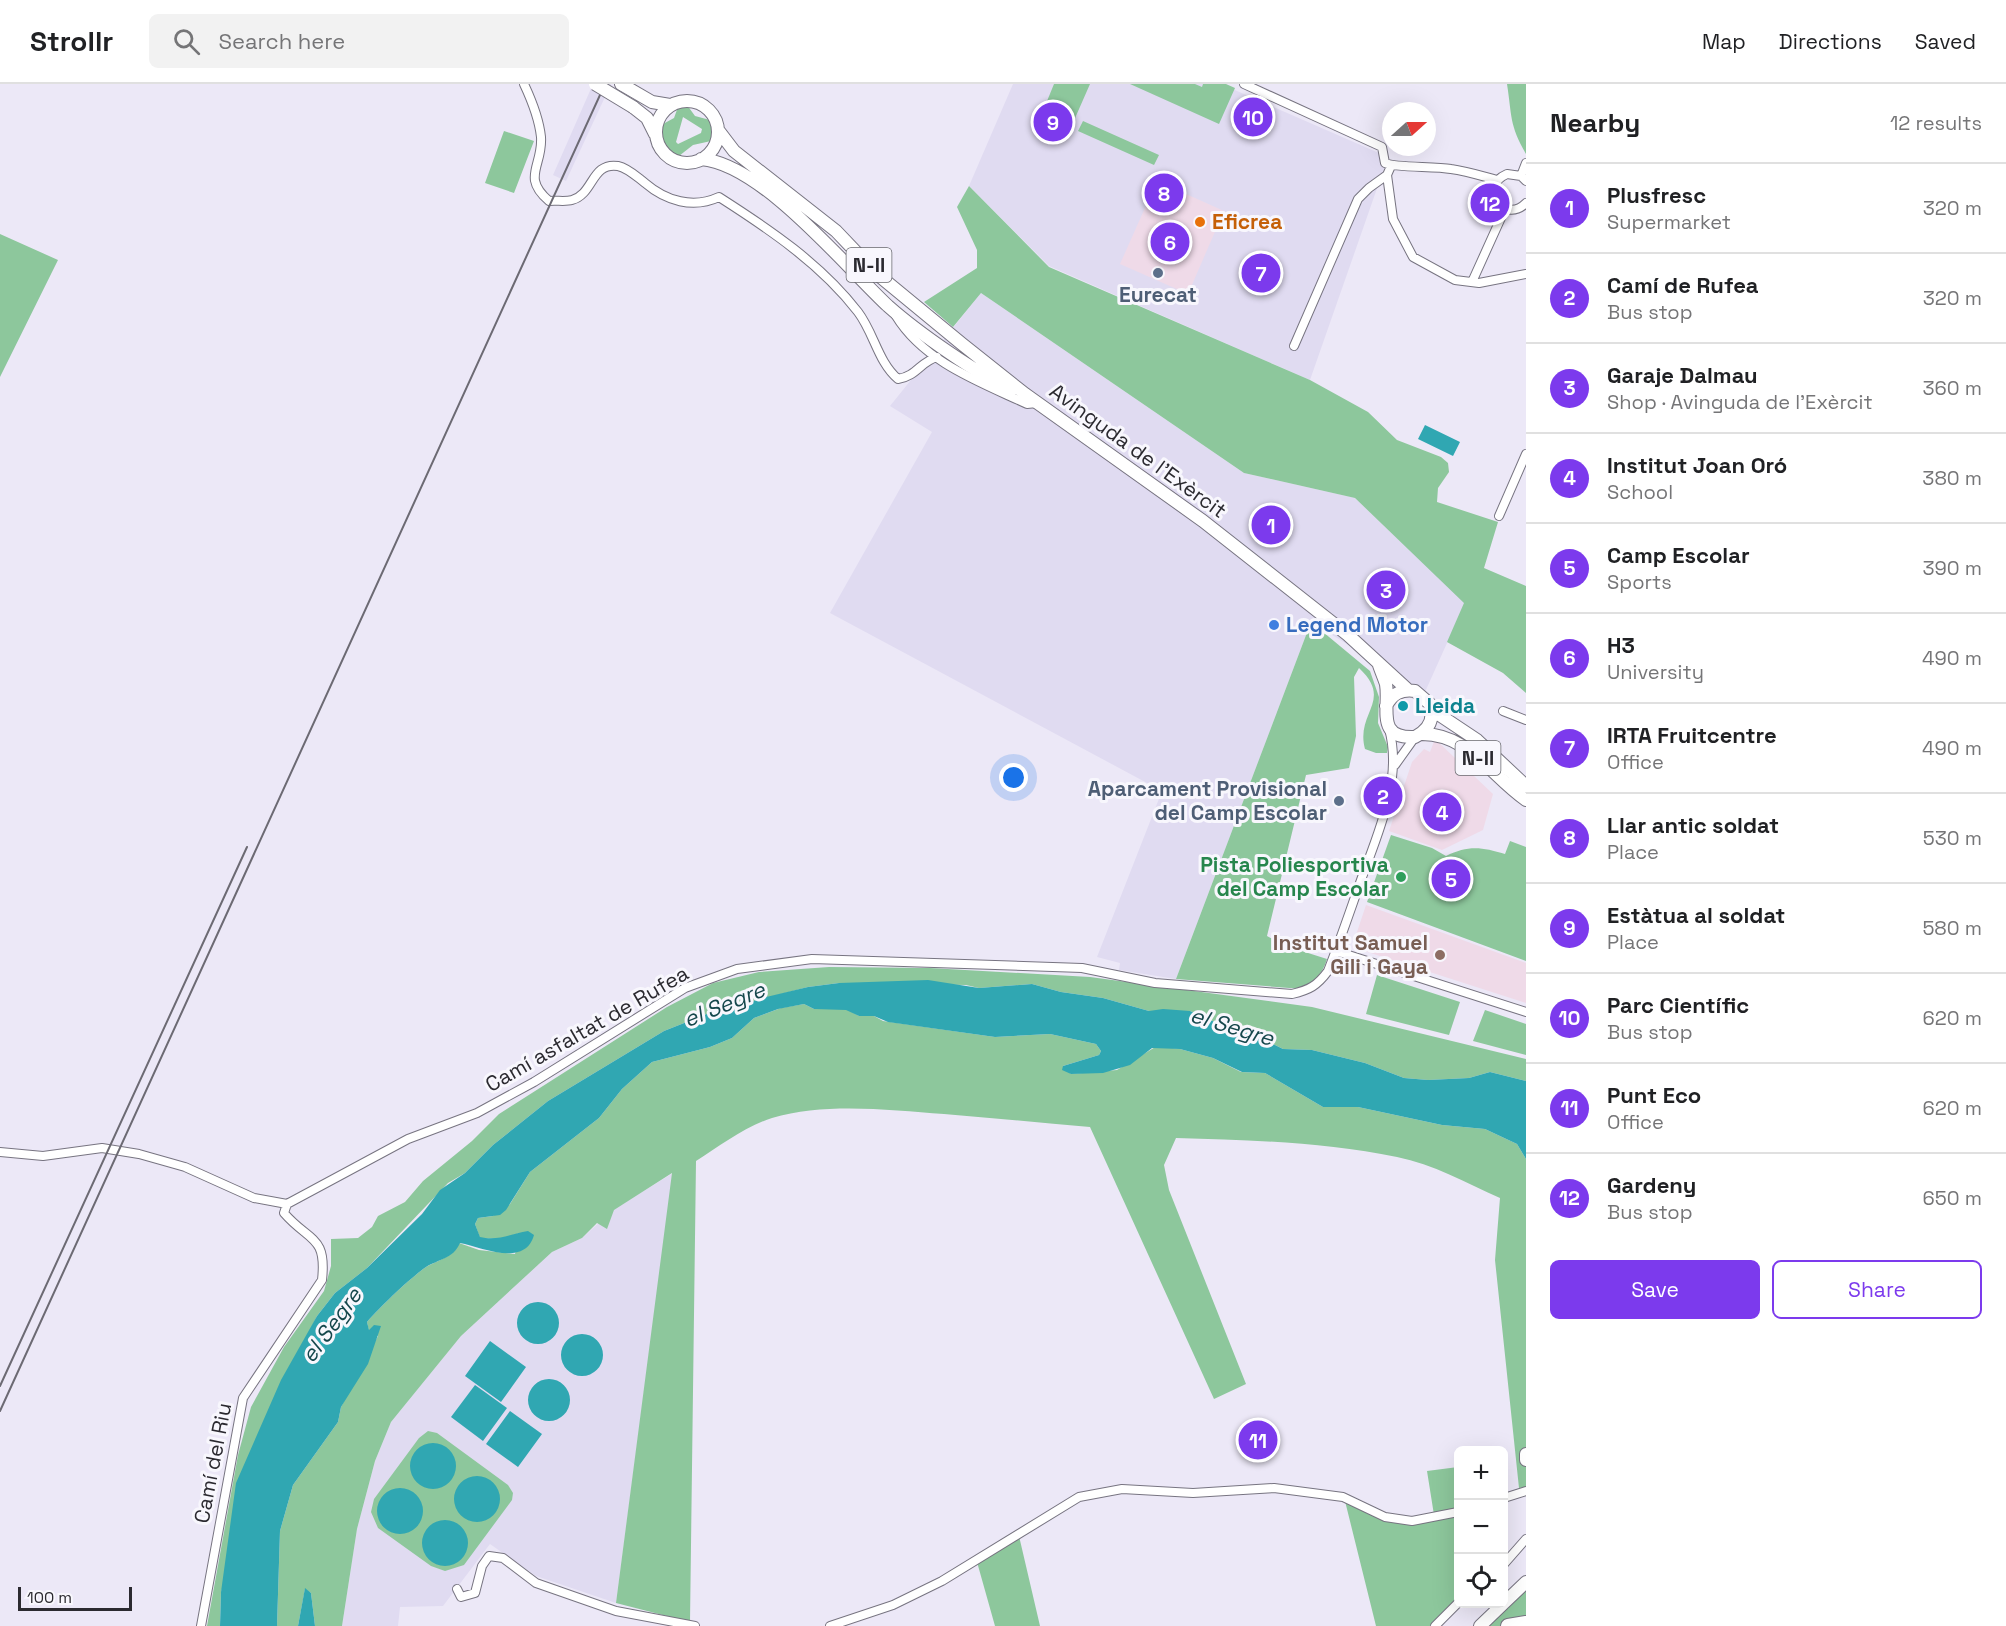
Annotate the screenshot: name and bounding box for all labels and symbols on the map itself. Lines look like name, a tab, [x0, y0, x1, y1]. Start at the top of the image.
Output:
pin: 10	[1234, 94, 1272, 140]
pin: 9	[1034, 99, 1072, 144]
north arrow	[1382, 102, 1436, 156]
pin: 8	[1144, 170, 1184, 216]
pin: 12	[1470, 180, 1510, 226]
place label: Eficrea	[1212, 208, 1282, 235]
marker: Eficrea	[1193, 215, 1207, 229]
pin: 6	[1150, 220, 1190, 264]
road number: N-II	[846, 248, 892, 282]
pin: 7	[1242, 250, 1280, 296]
marker: Eurecat	[1151, 266, 1165, 280]
place label: Eurecat	[1119, 281, 1197, 308]
street label: Avinguda de l'Exèrcit	[1045, 377, 1232, 524]
pin: 1	[1252, 502, 1290, 548]
pin: 3	[1366, 568, 1406, 612]
place label: Legend Motor	[1286, 611, 1428, 638]
marker: Legend Motor	[1267, 618, 1281, 632]
place label: Lleida	[1415, 692, 1475, 719]
marker: Lleida	[1396, 699, 1410, 713]
road number: N-II	[1456, 741, 1500, 775]
your location	[999, 763, 1028, 792]
pin: 2	[1364, 774, 1402, 818]
place label: Aparcament Provisional del Camp Escolar	[1088, 775, 1327, 826]
pin: 4	[1422, 790, 1462, 834]
marker: Aparcament Provisional del Camp Escolar	[1332, 794, 1346, 808]
place label: Pista Poliesportiva del Camp Escolar	[1200, 851, 1389, 902]
pin: 5	[1432, 856, 1470, 902]
marker: Pista Poliesportiva del Camp Escolar	[1394, 870, 1408, 884]
place label: Institut Samuel Gili i Gaya	[1273, 929, 1428, 980]
marker: Institut Samuel Gili i Gaya	[1433, 948, 1447, 962]
street label: Camí asfaltat de Rufea	[480, 959, 693, 1098]
water label: el Segre	[679, 975, 770, 1033]
water label: el Segre	[1187, 1000, 1278, 1052]
water label: el Segre	[295, 1281, 368, 1368]
street label: Camí del Riu	[188, 1400, 237, 1525]
pin: 11	[1238, 1418, 1278, 1462]
scale bar	[18, 1584, 132, 1612]

